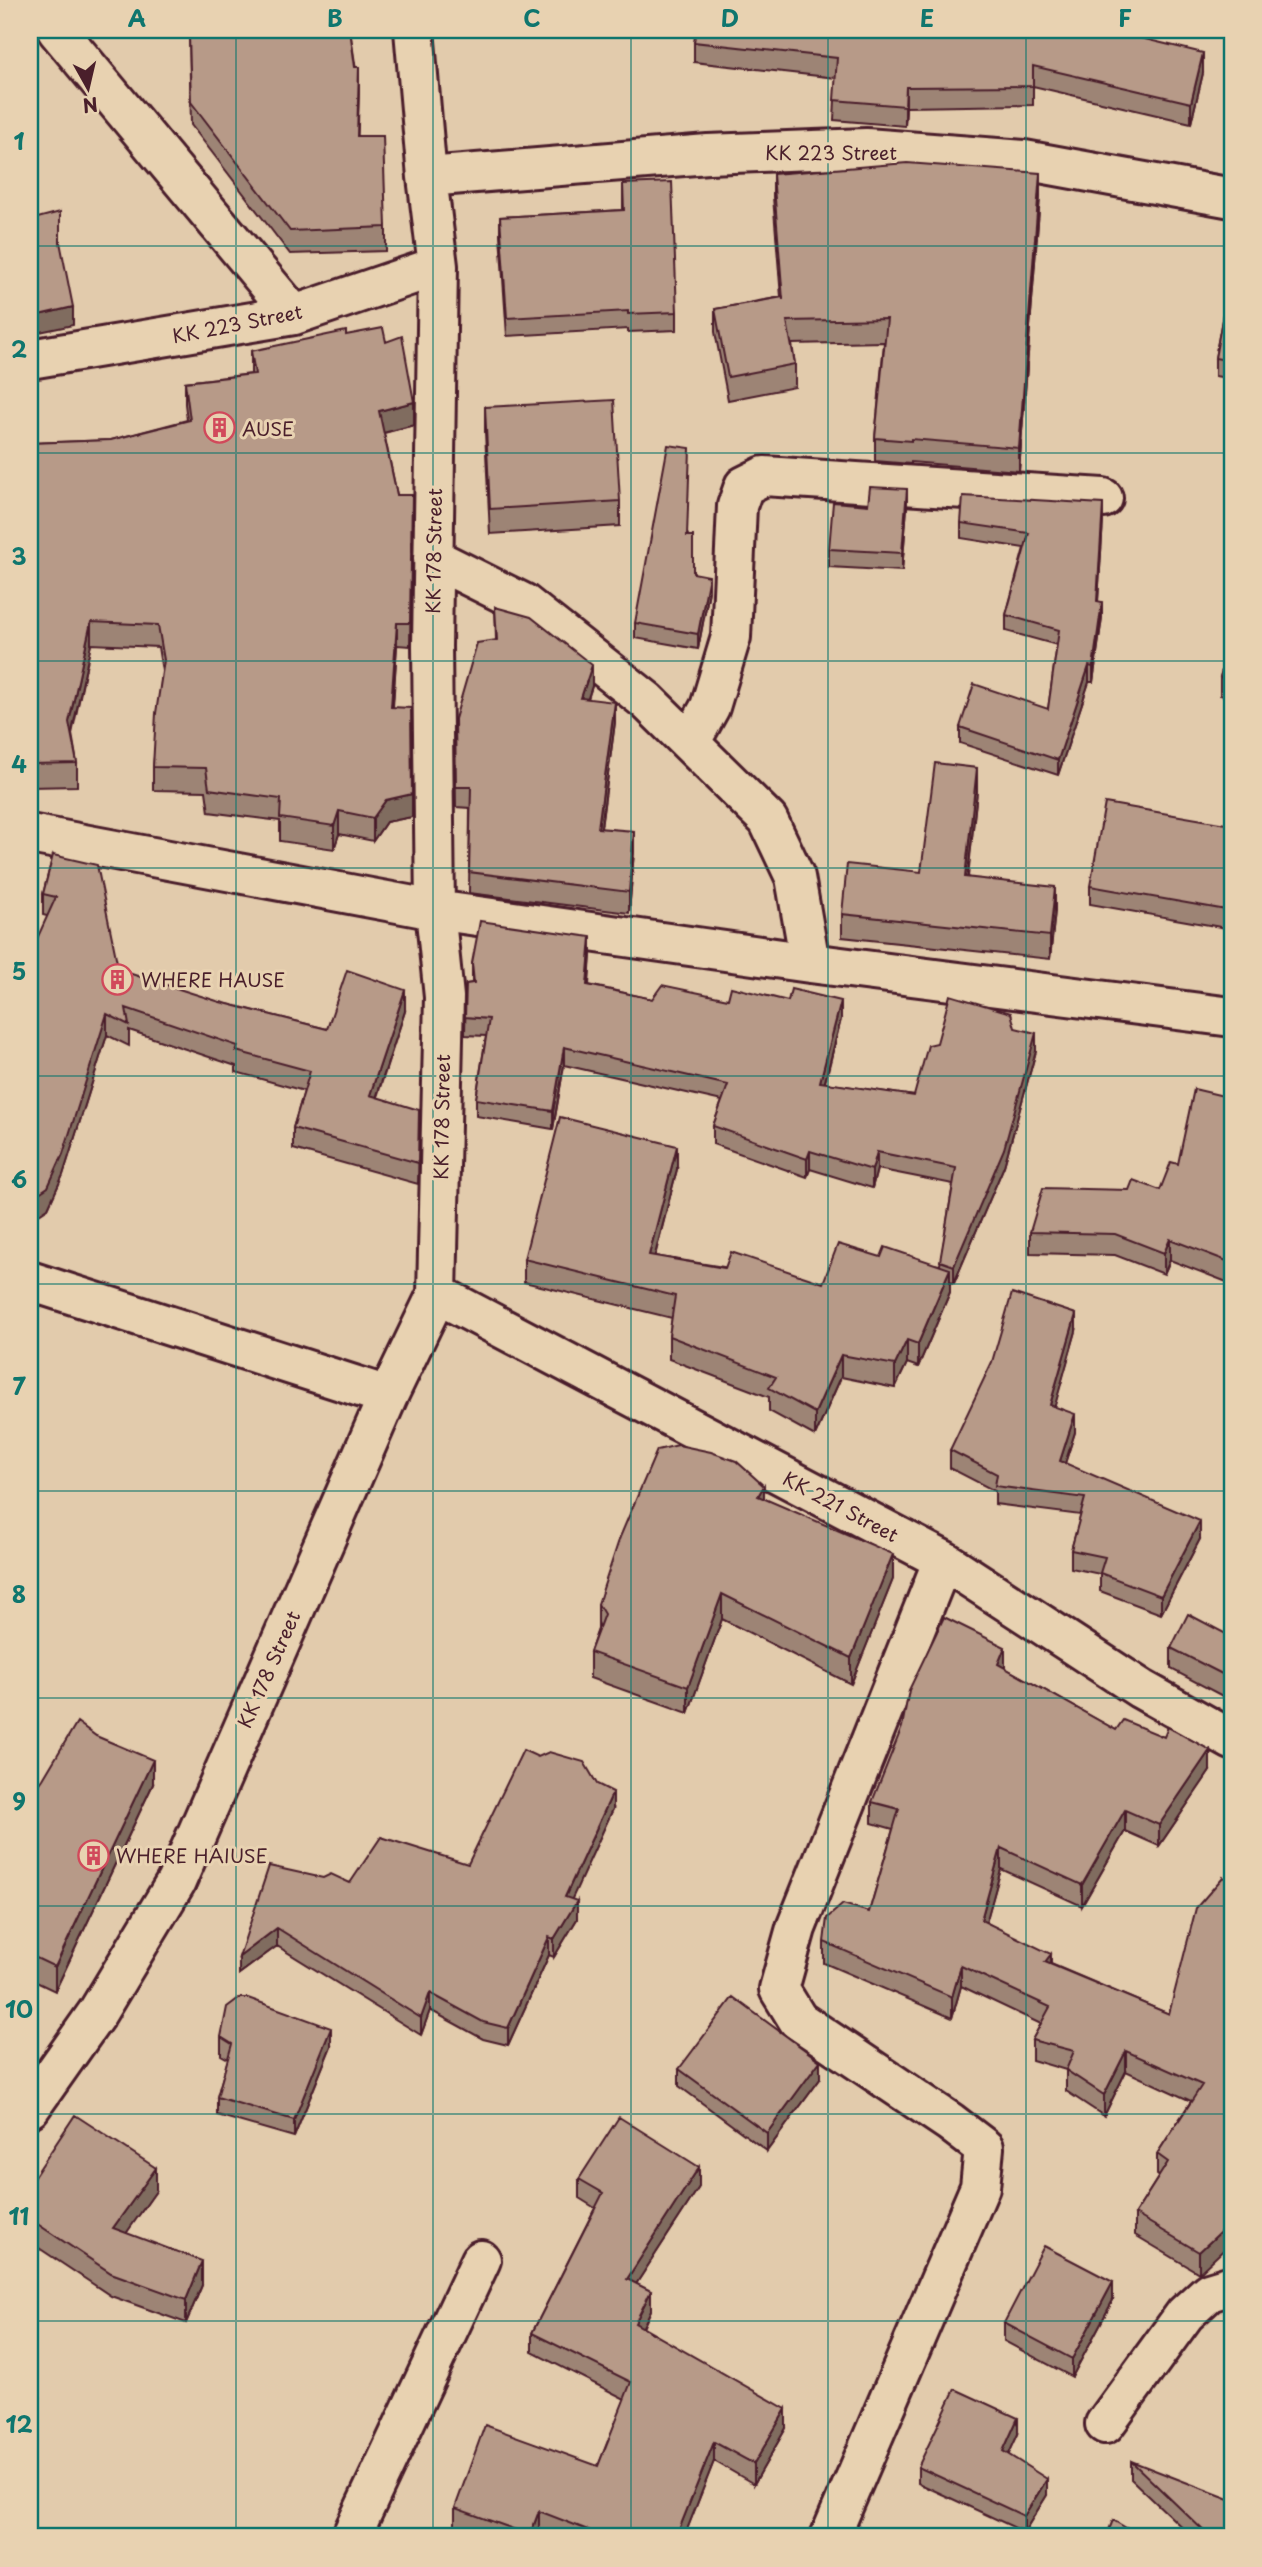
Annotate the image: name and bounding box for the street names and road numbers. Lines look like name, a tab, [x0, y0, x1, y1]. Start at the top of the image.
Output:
street label: KK 223 Street	[765, 138, 897, 166]
street label: KK 223 Street	[169, 297, 305, 349]
street label: KK 178 Street	[418, 488, 448, 614]
street label: KK 178 Street	[426, 1054, 456, 1180]
street label: KK 221 Street	[778, 1464, 904, 1548]
street label: KK 178 Street	[230, 1606, 306, 1732]

